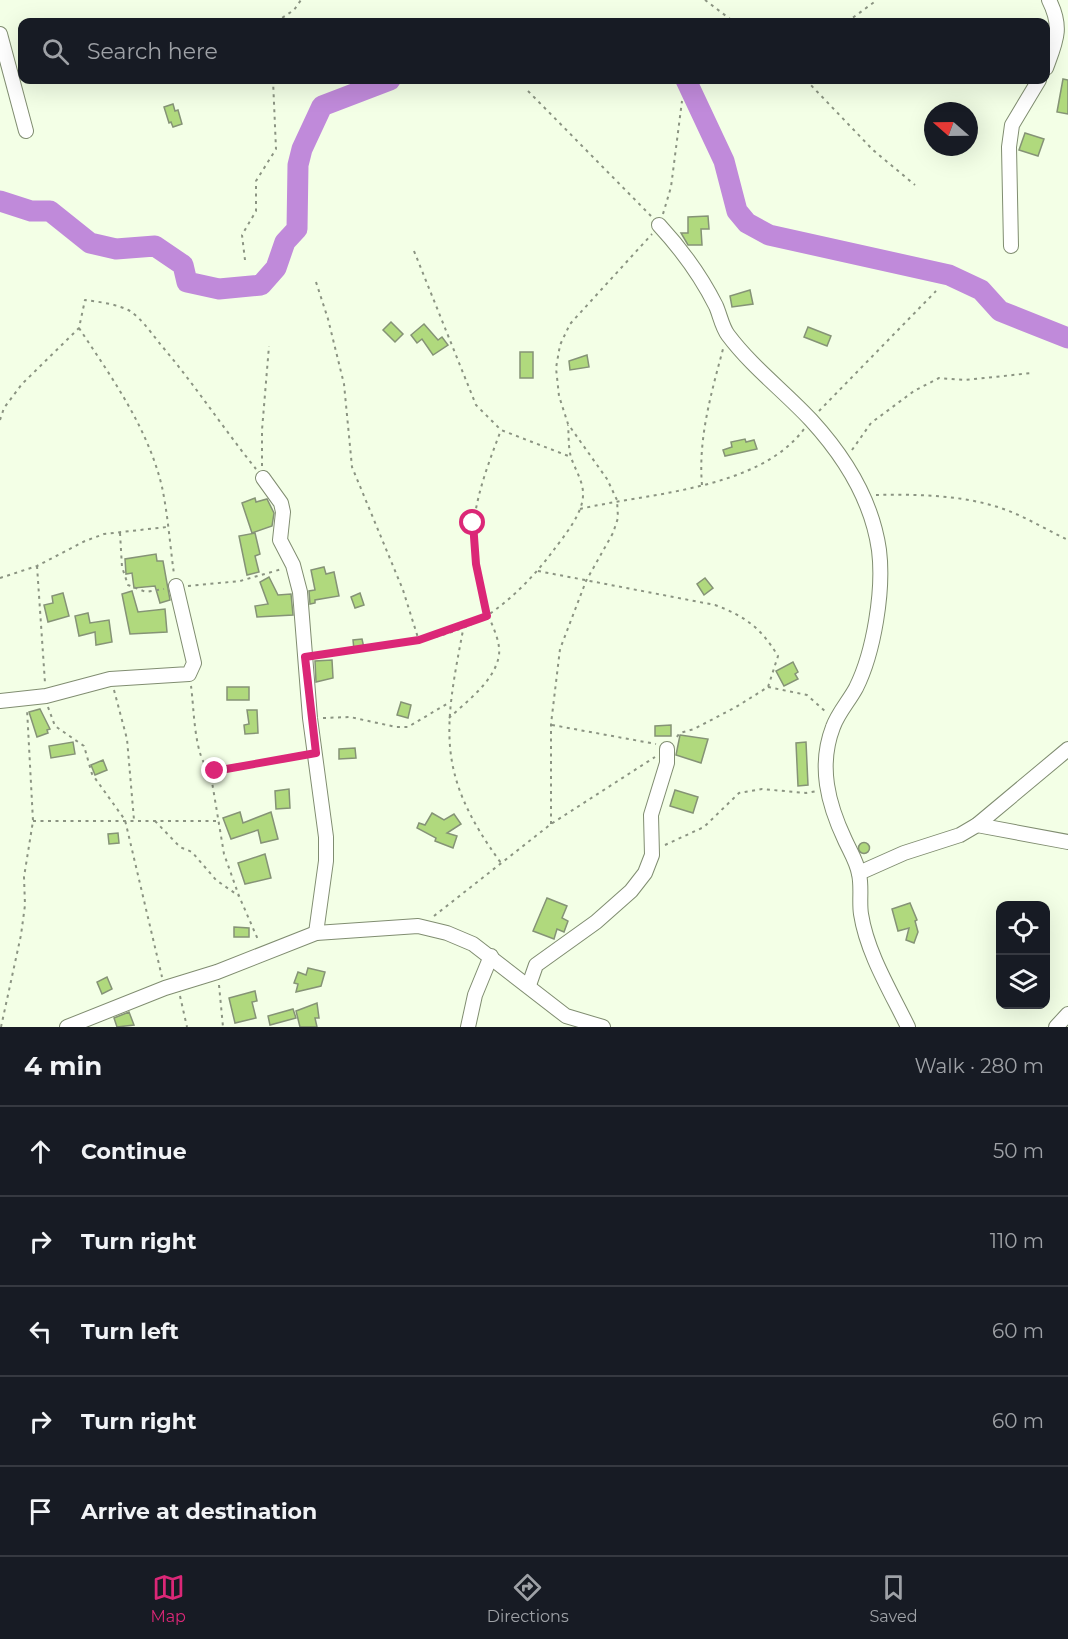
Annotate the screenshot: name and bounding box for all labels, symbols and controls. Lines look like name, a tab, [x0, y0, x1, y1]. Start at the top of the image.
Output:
search box	[18, 18, 1050, 84]
icon: search	[39, 35, 72, 68]
text: Search here	[87, 38, 218, 65]
north arrow	[924, 102, 978, 156]
route start	[459, 509, 485, 535]
route end	[201, 757, 227, 783]
map controls	[996, 901, 1050, 1009]
button: locate	[996, 901, 1050, 955]
button: layers	[996, 955, 1050, 1009]
text: 4 min	[24, 1050, 102, 1082]
text: Walk · 280 m	[914, 1054, 1044, 1078]
icon: ahead	[24, 1135, 57, 1168]
text: Continue	[81, 1138, 187, 1165]
text: 50 m	[993, 1139, 1044, 1163]
icon: right	[24, 1225, 57, 1258]
text: Turn right	[81, 1228, 196, 1255]
text: 110 m	[990, 1229, 1044, 1253]
icon: left	[24, 1315, 57, 1348]
text: Turn left	[81, 1318, 179, 1345]
text: 60 m	[992, 1319, 1044, 1343]
icon: right	[24, 1405, 57, 1438]
text: Turn right	[81, 1408, 196, 1435]
text: 60 m	[992, 1409, 1044, 1433]
icon: arrive	[24, 1495, 57, 1528]
text: Arrive at destination	[81, 1498, 317, 1525]
tab: Map	[150, 1571, 186, 1626]
tab: Directions	[487, 1571, 569, 1626]
tab: Saved	[870, 1571, 918, 1626]

